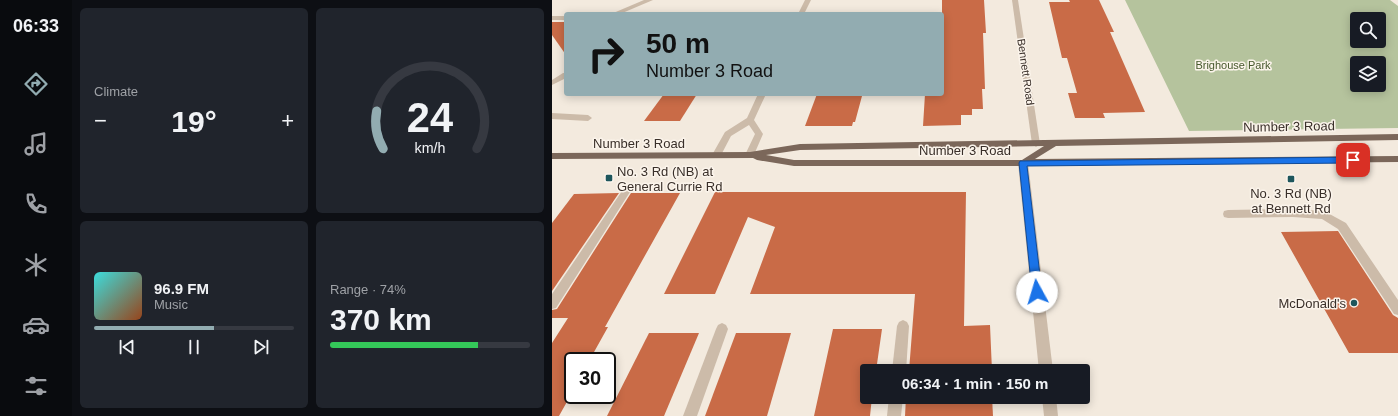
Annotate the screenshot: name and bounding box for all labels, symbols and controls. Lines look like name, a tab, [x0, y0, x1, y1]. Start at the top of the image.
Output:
map controls	[1350, 12, 1386, 92]
button: search	[1350, 12, 1386, 48]
text: 06:33	[13, 16, 59, 36]
icon: right	[580, 28, 632, 80]
text: 50 m	[646, 28, 710, 59]
street label: Bennett Road	[1015, 38, 1037, 106]
button: layers	[1350, 56, 1386, 92]
park label: Brighouse Park	[1195, 59, 1271, 71]
text: Number 3 Road	[646, 61, 773, 81]
icon: directions	[22, 70, 50, 98]
text: Climate	[94, 84, 138, 99]
text: 24	[407, 93, 453, 140]
text: 19°	[171, 105, 217, 138]
text: −	[94, 108, 107, 133]
text: +	[281, 108, 294, 133]
street label: Number 3 Road	[1243, 118, 1335, 135]
icon: music	[22, 130, 50, 158]
street label: Number 3 Road	[593, 136, 685, 151]
text: km/h	[415, 139, 446, 155]
street label: Number 3 Road	[919, 143, 1011, 158]
pin	[1336, 143, 1370, 177]
icon: arrive	[1342, 149, 1364, 171]
place label: No. 3 Rd (NB) at General Currie Rd	[617, 164, 723, 194]
marker: No. 3 Rd (NB) at General Currie Rd	[604, 173, 614, 183]
marker: No. 3 Rd (NB) at Bennett Rd	[1286, 174, 1296, 184]
place label: No. 3 Rd (NB) at Bennett Rd	[1250, 186, 1332, 216]
icon: phone	[22, 190, 50, 218]
icon: climate	[22, 251, 50, 279]
position arrow	[1016, 271, 1058, 313]
text: 96.9 FM	[154, 280, 209, 297]
text: Range · 74%	[330, 282, 406, 297]
place label: McDonald's	[1278, 296, 1346, 311]
text: Music	[154, 297, 188, 312]
marker: McDonald's	[1349, 298, 1359, 308]
text: 370 km	[330, 303, 432, 336]
icon: car	[22, 311, 50, 339]
icon: previous	[116, 336, 138, 358]
icon: pause	[183, 336, 205, 358]
icon: next	[250, 336, 272, 358]
speed limit sign: 30	[564, 352, 616, 404]
icon: filters	[22, 372, 50, 400]
text: 06:34 · 1 min · 150 m	[902, 375, 1048, 392]

